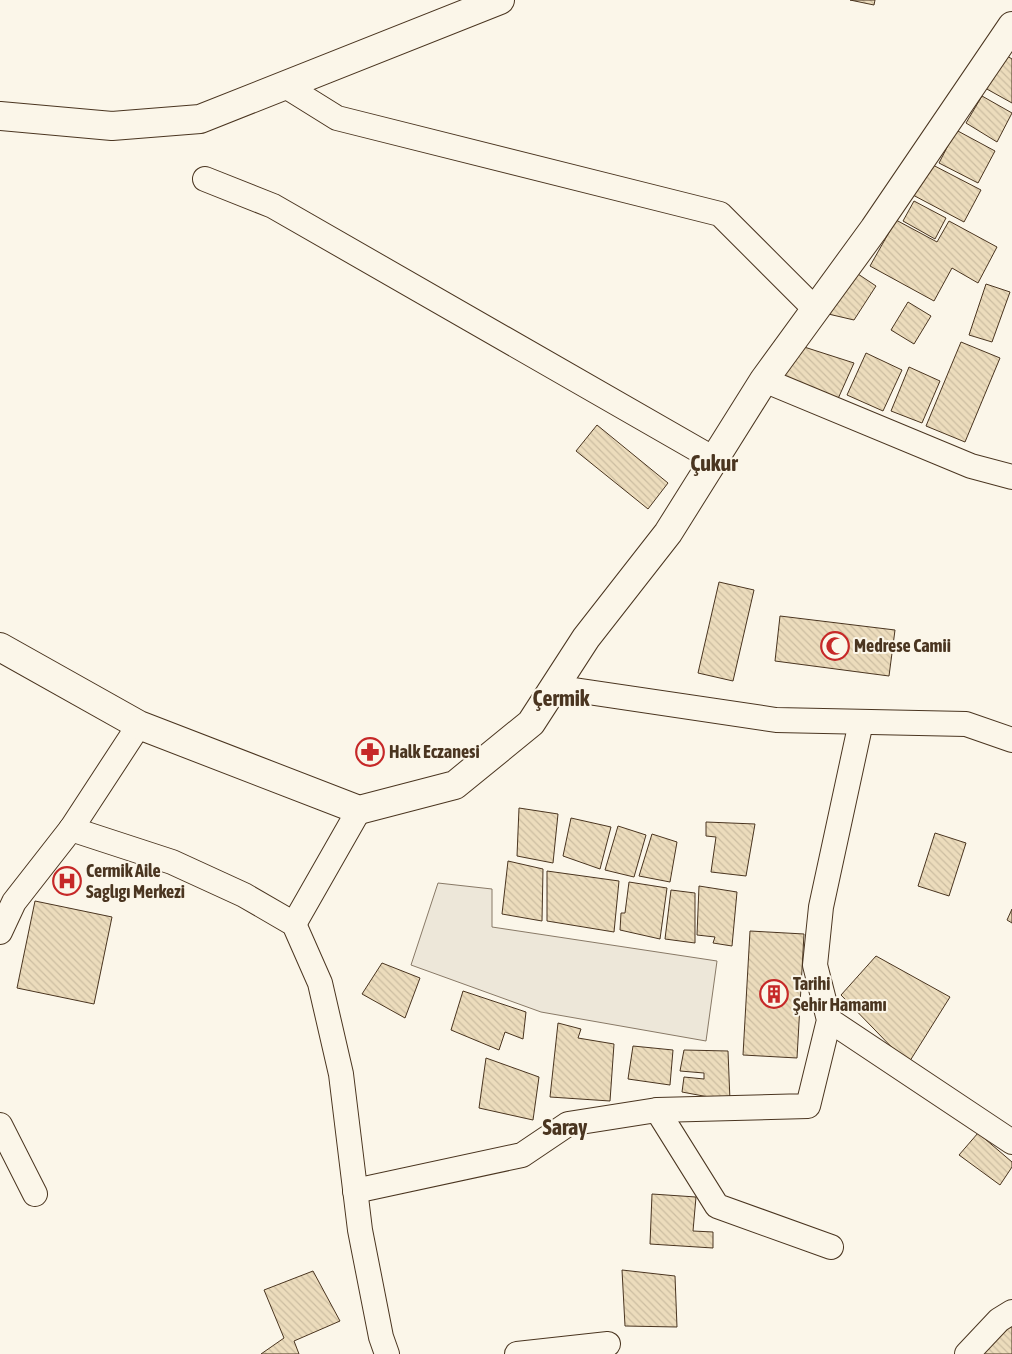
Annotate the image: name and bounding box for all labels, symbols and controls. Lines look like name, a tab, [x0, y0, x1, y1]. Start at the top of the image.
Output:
district label: Çukur	[690, 450, 738, 476]
mosque icon: Medrese Camii	[820, 631, 850, 661]
place label: Medrese Camii	[854, 635, 951, 656]
district label: Çermik	[533, 685, 590, 711]
pharmacy icon: Halk Eczanesi	[355, 737, 385, 767]
place label: Halk Eczanesi	[389, 741, 480, 762]
place label: Cermik Aile Saglıgı Merkezi	[86, 860, 185, 902]
hospital icon: Cermik Aile Saglıgı Merkezi	[52, 866, 82, 896]
place label: Tarihi Şehir Hamamı	[793, 973, 887, 1015]
building icon: Tarihi Şehir Hamamı	[759, 979, 789, 1009]
district label: Saray	[543, 1114, 587, 1140]

